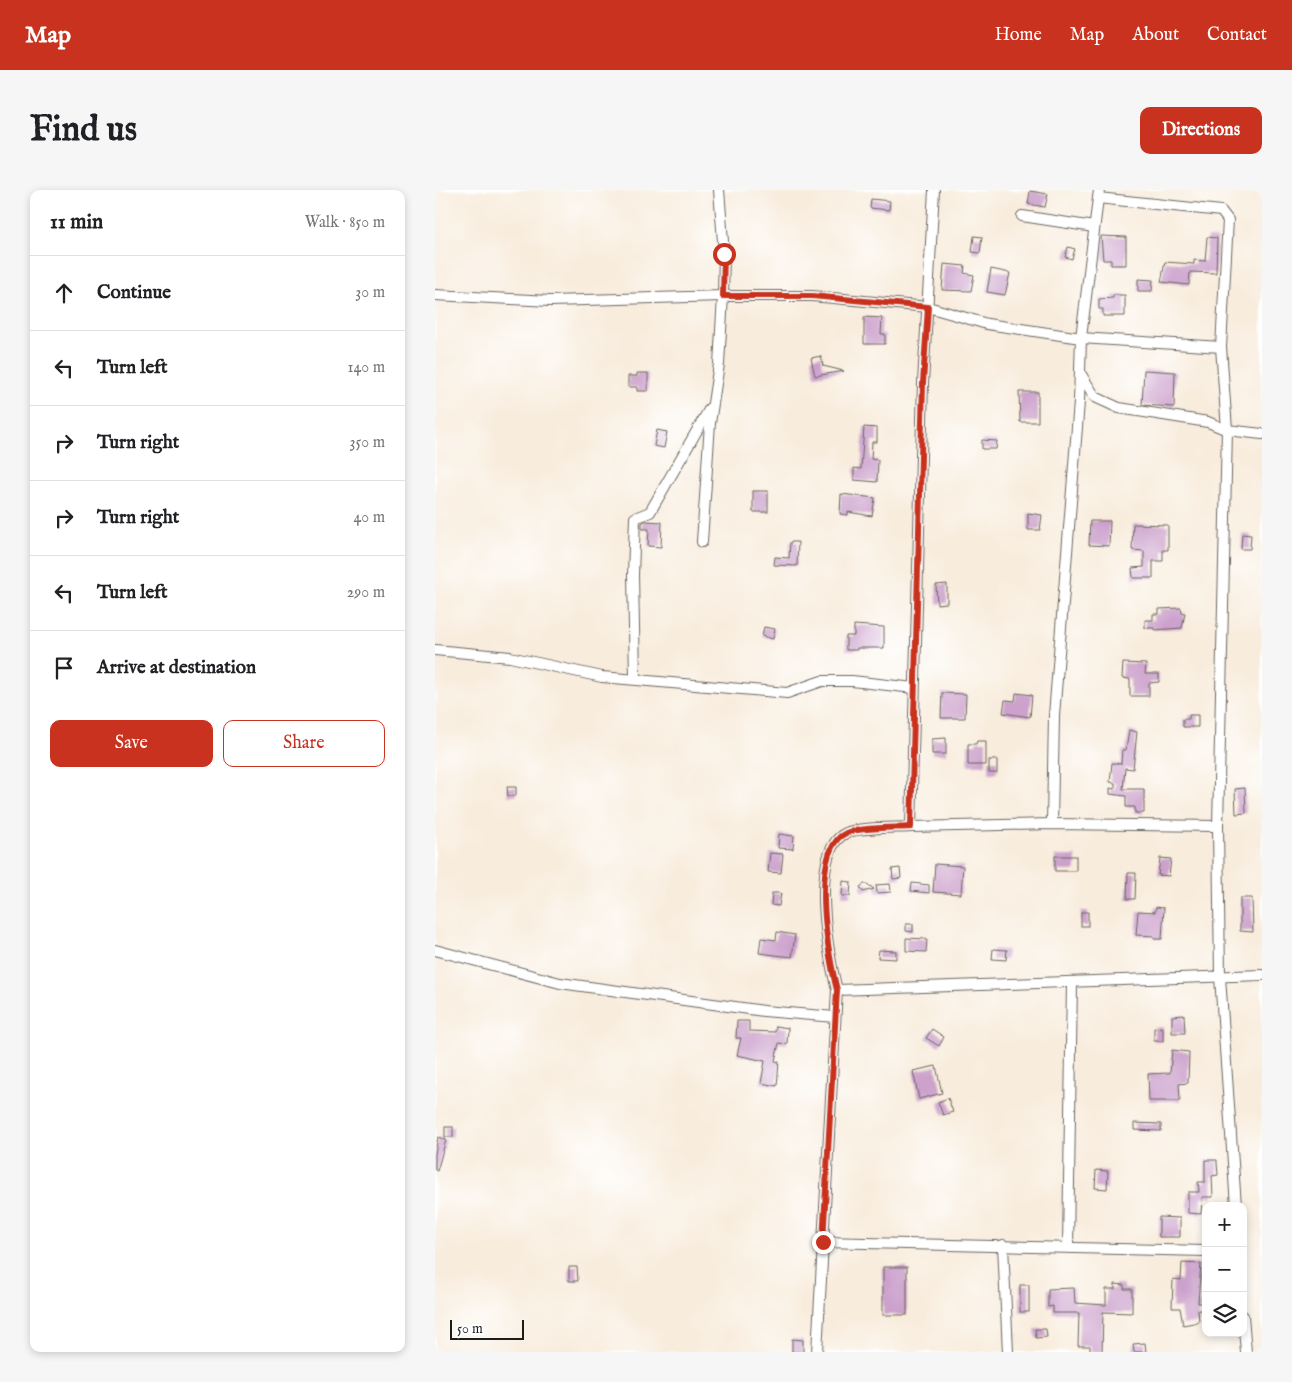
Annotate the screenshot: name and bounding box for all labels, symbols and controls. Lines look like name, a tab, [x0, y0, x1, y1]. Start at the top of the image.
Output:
text: Map	[25, 20, 71, 51]
text: Home	[995, 24, 1042, 47]
text: Map	[1070, 24, 1104, 47]
text: About	[1132, 24, 1179, 47]
text: Contact	[1207, 24, 1267, 47]
button: Directions	[1140, 107, 1262, 154]
text: Find us	[30, 108, 137, 153]
text: 11 min	[50, 209, 103, 236]
text: Walk · 850 m	[305, 213, 385, 233]
route start	[713, 243, 736, 266]
icon: ahead	[50, 279, 78, 307]
text: Continue	[97, 281, 171, 305]
text: 30 m	[355, 283, 385, 303]
icon: left	[50, 354, 78, 382]
text: Turn left	[97, 356, 168, 380]
text: 140 m	[347, 358, 385, 378]
icon: right	[50, 429, 78, 457]
text: Turn right	[97, 431, 179, 455]
text: 350 m	[350, 433, 385, 453]
icon: right	[50, 504, 78, 532]
text: Turn right	[97, 506, 179, 530]
text: 40 m	[353, 508, 385, 528]
icon: left	[50, 579, 78, 607]
text: Turn left	[97, 581, 168, 605]
text: 290 m	[347, 583, 385, 603]
icon: arrive	[50, 654, 78, 682]
text: Arrive at destination	[97, 656, 256, 680]
button: Save	[50, 720, 213, 767]
button: Share	[223, 720, 385, 767]
map controls	[1202, 1202, 1247, 1337]
button: +	[1202, 1202, 1247, 1247]
route end	[812, 1231, 835, 1254]
button: −	[1202, 1247, 1247, 1292]
button: layers	[1202, 1292, 1247, 1337]
scale bar	[450, 1317, 524, 1340]
text: 50 m	[457, 1320, 483, 1338]

